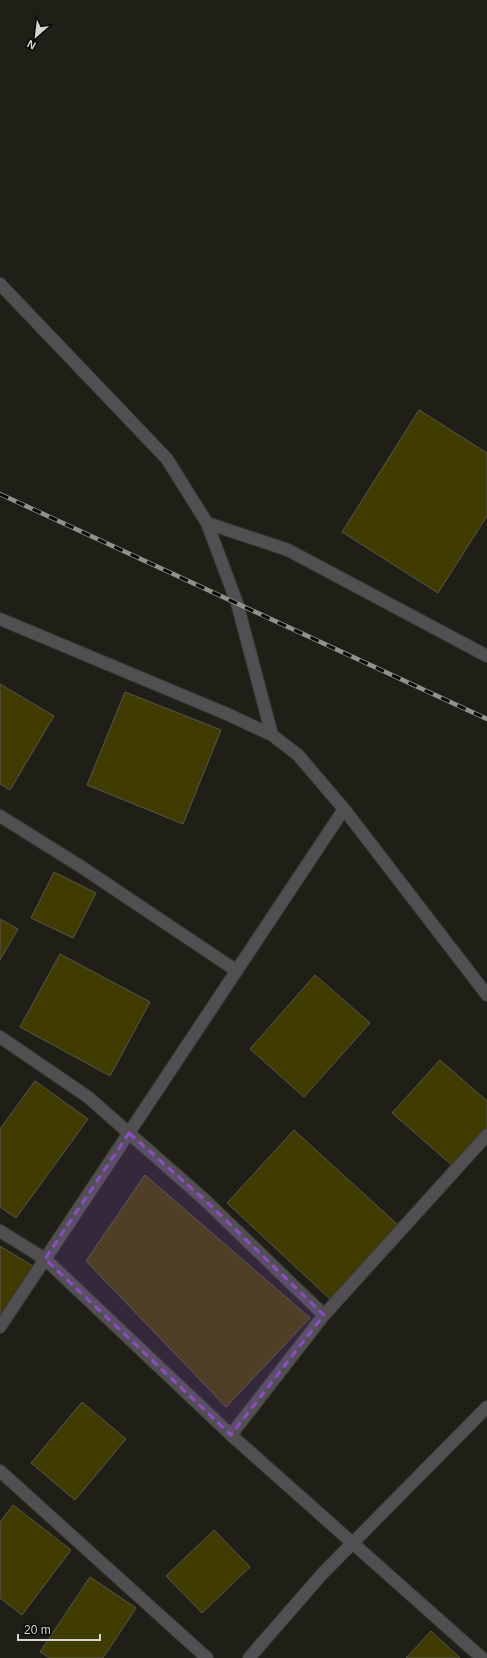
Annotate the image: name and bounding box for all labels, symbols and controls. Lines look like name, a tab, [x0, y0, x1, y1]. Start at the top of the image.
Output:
north arrow	[16, 16, 56, 56]
text: N	[25, 38, 38, 52]
scale bar	[18, 1616, 100, 1642]
text: 20 m	[24, 1623, 51, 1637]

